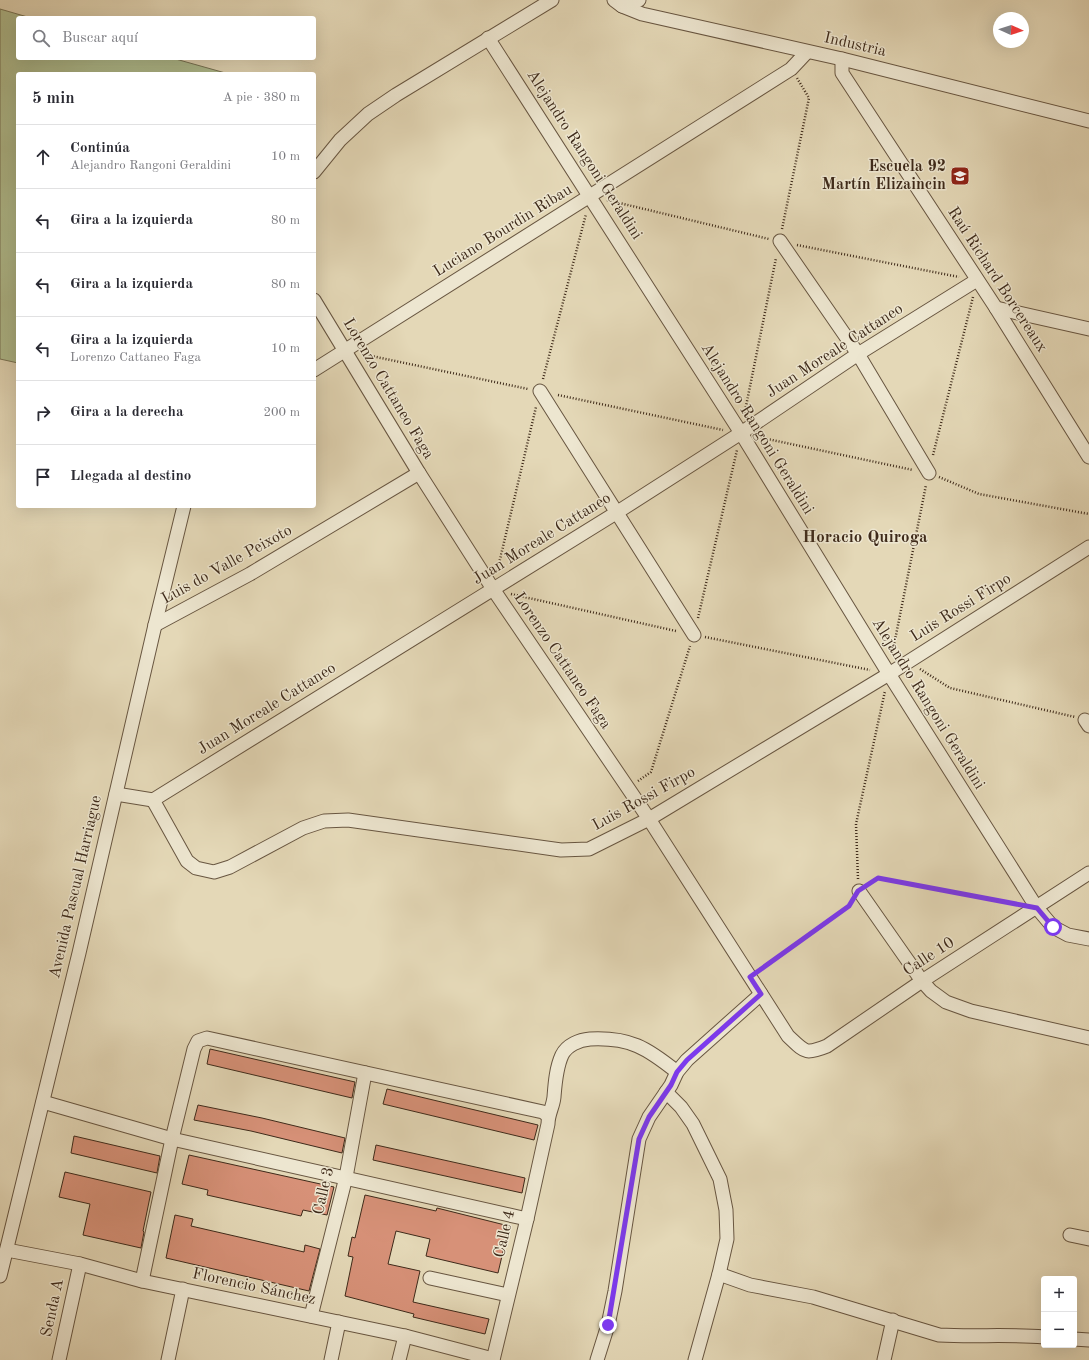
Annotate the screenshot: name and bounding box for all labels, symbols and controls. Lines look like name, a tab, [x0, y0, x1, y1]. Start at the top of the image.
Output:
north arrow	[993, 12, 1029, 48]
search box	[16, 16, 316, 60]
icon: search	[30, 27, 52, 49]
street label: Industria	[822, 30, 888, 60]
text: Buscar aquí	[62, 31, 138, 46]
street label: Alejandro Rangoni Geraldini	[523, 68, 645, 242]
text: 5 min	[32, 90, 75, 107]
text: A pie · 380 m	[223, 91, 300, 104]
text: Continúa	[70, 141, 130, 156]
icon: ahead	[32, 146, 54, 168]
text: 10 m	[271, 150, 300, 163]
text: Alejandro Rangoni Geraldini	[70, 159, 231, 172]
place label: Escuela 92 Martín Elizaincin	[822, 159, 946, 193]
school or university icon: Escuela 92 Martín Elizaincin	[949, 165, 971, 187]
street label: Luciano Bourdin Ribau	[431, 182, 575, 280]
street label: Raú Richard Borcereaux	[944, 204, 1050, 356]
icon: left	[32, 210, 54, 232]
text: Gira a la izquierda	[70, 213, 193, 228]
text: 80 m	[271, 214, 300, 227]
icon: left	[32, 274, 54, 296]
text: Gira a la izquierda	[70, 277, 193, 292]
text: 80 m	[271, 278, 300, 291]
street label: Juan Moreale Cattaneo	[764, 301, 906, 401]
street label: Lorenzo Cattaneo Faga	[340, 316, 436, 462]
text: Gira a la izquierda	[70, 333, 193, 348]
icon: left	[32, 338, 54, 360]
street label: Alejandro Rangoni Geraldini	[698, 341, 816, 517]
text: 10 m	[271, 342, 300, 355]
text: Lorenzo Cattaneo Faga	[70, 351, 201, 364]
icon: right	[32, 402, 54, 424]
text: Gira a la derecha	[70, 405, 184, 420]
text: 200 m	[263, 406, 300, 419]
icon: arrive	[32, 466, 54, 488]
text: Llegada al destino	[70, 469, 191, 484]
street label: Juan Moreale Cattaneo	[470, 490, 614, 588]
street label: Luis do Valle Peixoto	[159, 522, 295, 607]
district label: Horacio Quiroga	[802, 529, 928, 546]
street label: Luis Rossi Firpo	[908, 571, 1014, 645]
street label: Lorenzo Cattaneo Faga	[510, 590, 614, 732]
street label: Alejandro Rangoni Geraldini	[869, 616, 987, 792]
street label: Juan Moreale Cattaneo	[195, 660, 339, 758]
street label: Luis Rossi Firpo	[590, 764, 698, 834]
street label: Avenida Pascual Harriague	[47, 794, 105, 980]
route start	[1044, 918, 1062, 936]
street label: Calle 10	[900, 935, 958, 979]
street label: Calle 3	[311, 1166, 337, 1216]
street label: Calle 4	[492, 1209, 518, 1259]
street label: Florencio Sánchez	[191, 1266, 317, 1308]
map controls	[1041, 1276, 1077, 1348]
button: +	[1041, 1276, 1077, 1312]
street label: Senda A	[39, 1278, 67, 1338]
button: −	[1041, 1312, 1077, 1348]
route end	[599, 1316, 617, 1334]

